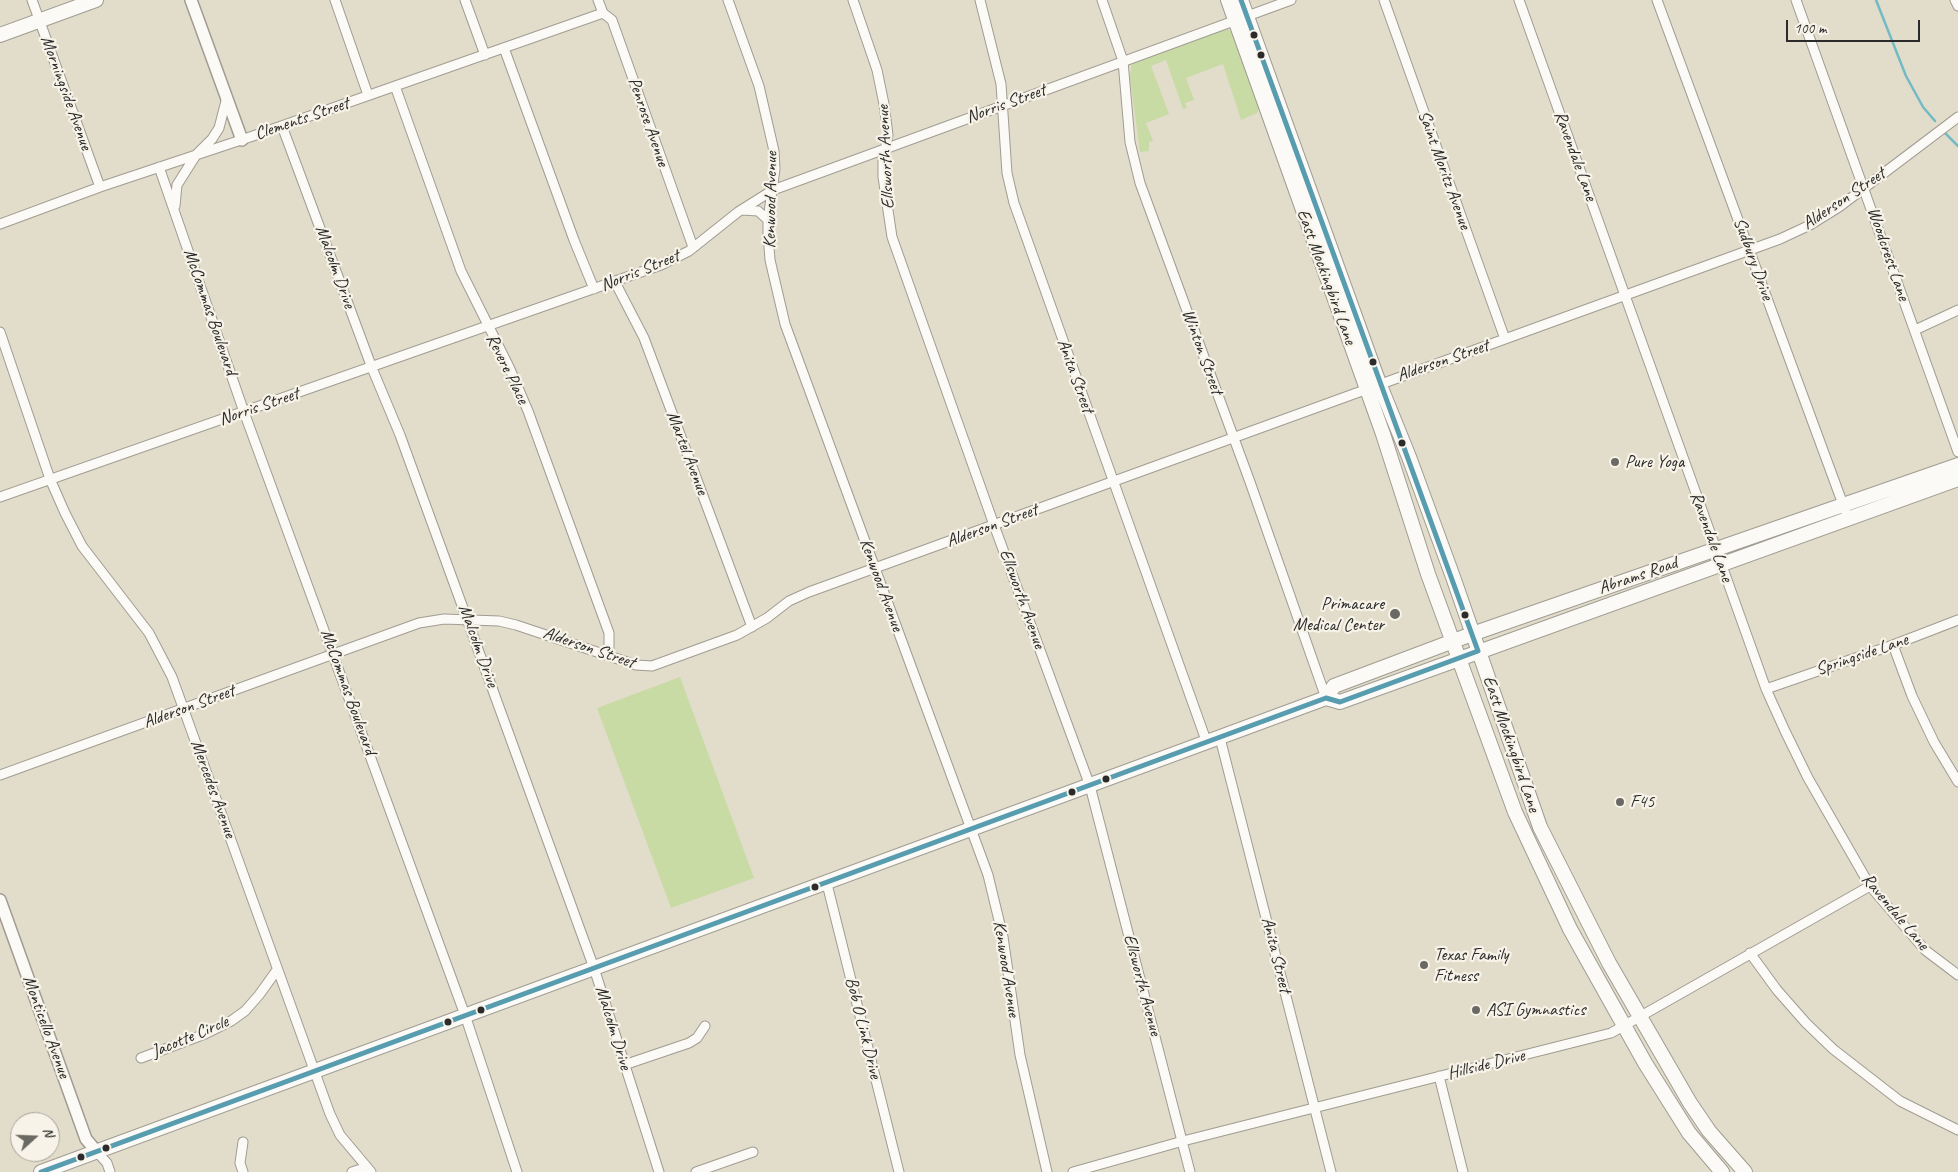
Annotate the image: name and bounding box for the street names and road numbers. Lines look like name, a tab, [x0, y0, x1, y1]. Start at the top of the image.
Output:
street label: Morningside Avenue	[35, 33, 97, 153]
street label: Penrose Avenue	[623, 75, 673, 169]
street label: Norris Street	[963, 80, 1049, 128]
street label: Clements Street	[252, 93, 352, 145]
street label: Ellsworth Avenue	[872, 105, 900, 209]
street label: Saint Moritz Avenue	[1413, 108, 1475, 232]
street label: Ravendale Lane	[1549, 108, 1601, 204]
street label: Kenwood Avenue	[759, 151, 783, 249]
street label: Alderson Street	[1798, 163, 1890, 235]
street label: Woodcrest Lane	[1862, 204, 1914, 304]
street label: East Mockingbird Lane	[1291, 206, 1361, 348]
street label: Sudbury Drive	[1728, 215, 1778, 303]
street label: Malcolm Drive	[310, 223, 360, 311]
street label: Norris Street	[597, 245, 683, 297]
street label: McCommas Boulevard	[178, 246, 242, 378]
street label: Winton Street	[1177, 307, 1227, 397]
street label: Revere Place	[481, 330, 533, 408]
street label: Alderson Street	[1394, 335, 1492, 387]
street label: Anita Street	[1052, 336, 1098, 416]
street label: Norris Street	[216, 383, 302, 431]
street label: Martel Avenue	[661, 408, 713, 498]
street label: Ravendale Lane	[1685, 489, 1737, 585]
street label: Alderson Street	[943, 499, 1041, 553]
street label: Kenwood Avenue	[854, 536, 908, 634]
street label: Ellsworth Avenue	[994, 546, 1050, 652]
street label: Abrams Road	[1596, 552, 1680, 600]
street label: Malcolm Drive	[453, 602, 503, 690]
street label: Alderson Street	[540, 622, 638, 674]
street label: McCommas Boulevard	[315, 626, 381, 758]
street label: Springside Lane	[1813, 629, 1911, 681]
street label: East Mockingbird Lane	[1478, 673, 1544, 815]
street label: Alderson Street	[140, 680, 238, 734]
street label: Mercedes Avenue	[185, 737, 241, 841]
street label: Ravendale Lane	[1856, 869, 1934, 955]
street label: Anita Street	[1256, 915, 1296, 995]
street label: Kenwood Avenue	[988, 919, 1024, 1019]
street label: Ellsworth Avenue	[1118, 932, 1166, 1038]
street label: Monticello Avenue	[17, 973, 75, 1081]
street label: Bob O Link Drive	[840, 975, 886, 1081]
street label: Malcolm Drive	[590, 984, 636, 1072]
street label: Jacotte Circle	[148, 1011, 232, 1063]
street label: Hillside Drive	[1445, 1045, 1527, 1085]

